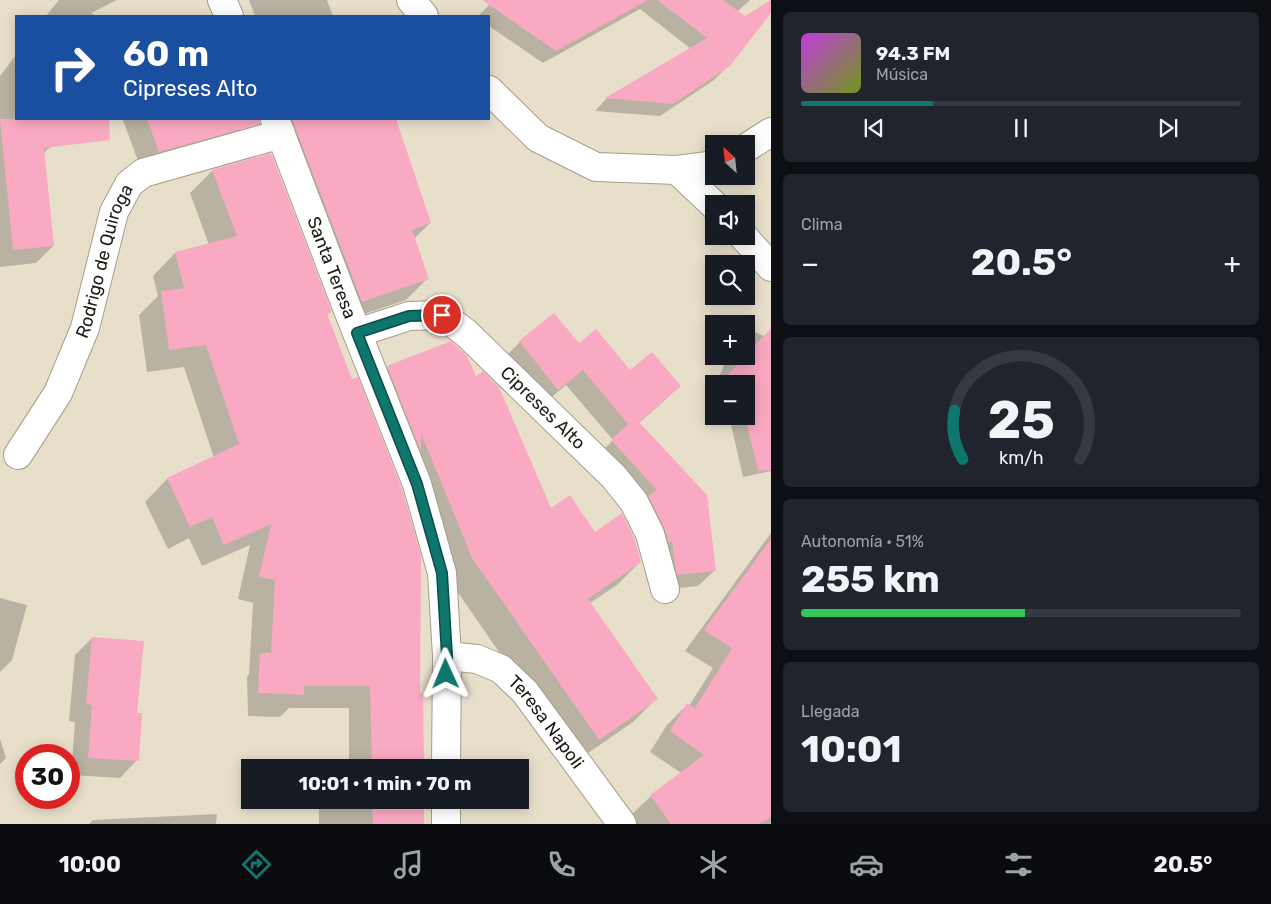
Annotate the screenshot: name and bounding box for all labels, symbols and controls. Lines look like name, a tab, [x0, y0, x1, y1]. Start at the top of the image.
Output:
text: 60 m	[123, 33, 209, 75]
icon: right	[40, 35, 105, 100]
text: 94.3 FM	[876, 42, 950, 65]
text: Música	[876, 65, 928, 84]
text: Cipreses Alto	[123, 75, 257, 102]
icon: previous	[860, 114, 888, 142]
icon: pause	[1007, 114, 1035, 142]
icon: next	[1154, 114, 1182, 142]
north arrow	[705, 135, 755, 185]
map controls	[705, 135, 755, 425]
street label: Rodrigo de Quiroga	[71, 180, 138, 342]
button: sound	[705, 195, 755, 245]
street label: Santa Teresa	[302, 213, 361, 322]
text: Clima	[801, 215, 842, 234]
text: 20.5°	[971, 239, 1072, 285]
text: −	[801, 247, 819, 280]
text: +	[1224, 247, 1241, 280]
button: search	[705, 255, 755, 305]
pin	[421, 294, 463, 336]
icon: arrive	[428, 301, 456, 329]
button: +	[705, 315, 755, 365]
street label: Cipreses Alto	[496, 362, 590, 454]
button: −	[705, 375, 755, 425]
text: 25	[987, 389, 1055, 451]
text: km/h	[999, 447, 1043, 468]
text: Autonomía · 51%	[801, 532, 924, 551]
text: 255 km	[801, 556, 940, 602]
position arrow	[419, 647, 471, 699]
street label: Teresa Napoli	[504, 671, 589, 773]
text: Llegada	[801, 702, 860, 721]
text: 10:01	[801, 726, 902, 772]
speed limit sign: 30	[15, 744, 80, 809]
text: 10:01 · 1 min · 70 m	[299, 772, 471, 795]
icon: directions	[239, 847, 274, 882]
icon: music	[391, 847, 426, 882]
icon: phone	[544, 847, 579, 882]
icon: climate	[696, 847, 731, 882]
icon: car	[849, 847, 884, 882]
icon: filters	[1001, 847, 1036, 882]
text: 10:00	[59, 851, 121, 878]
text: 20.5°	[1154, 851, 1212, 878]

